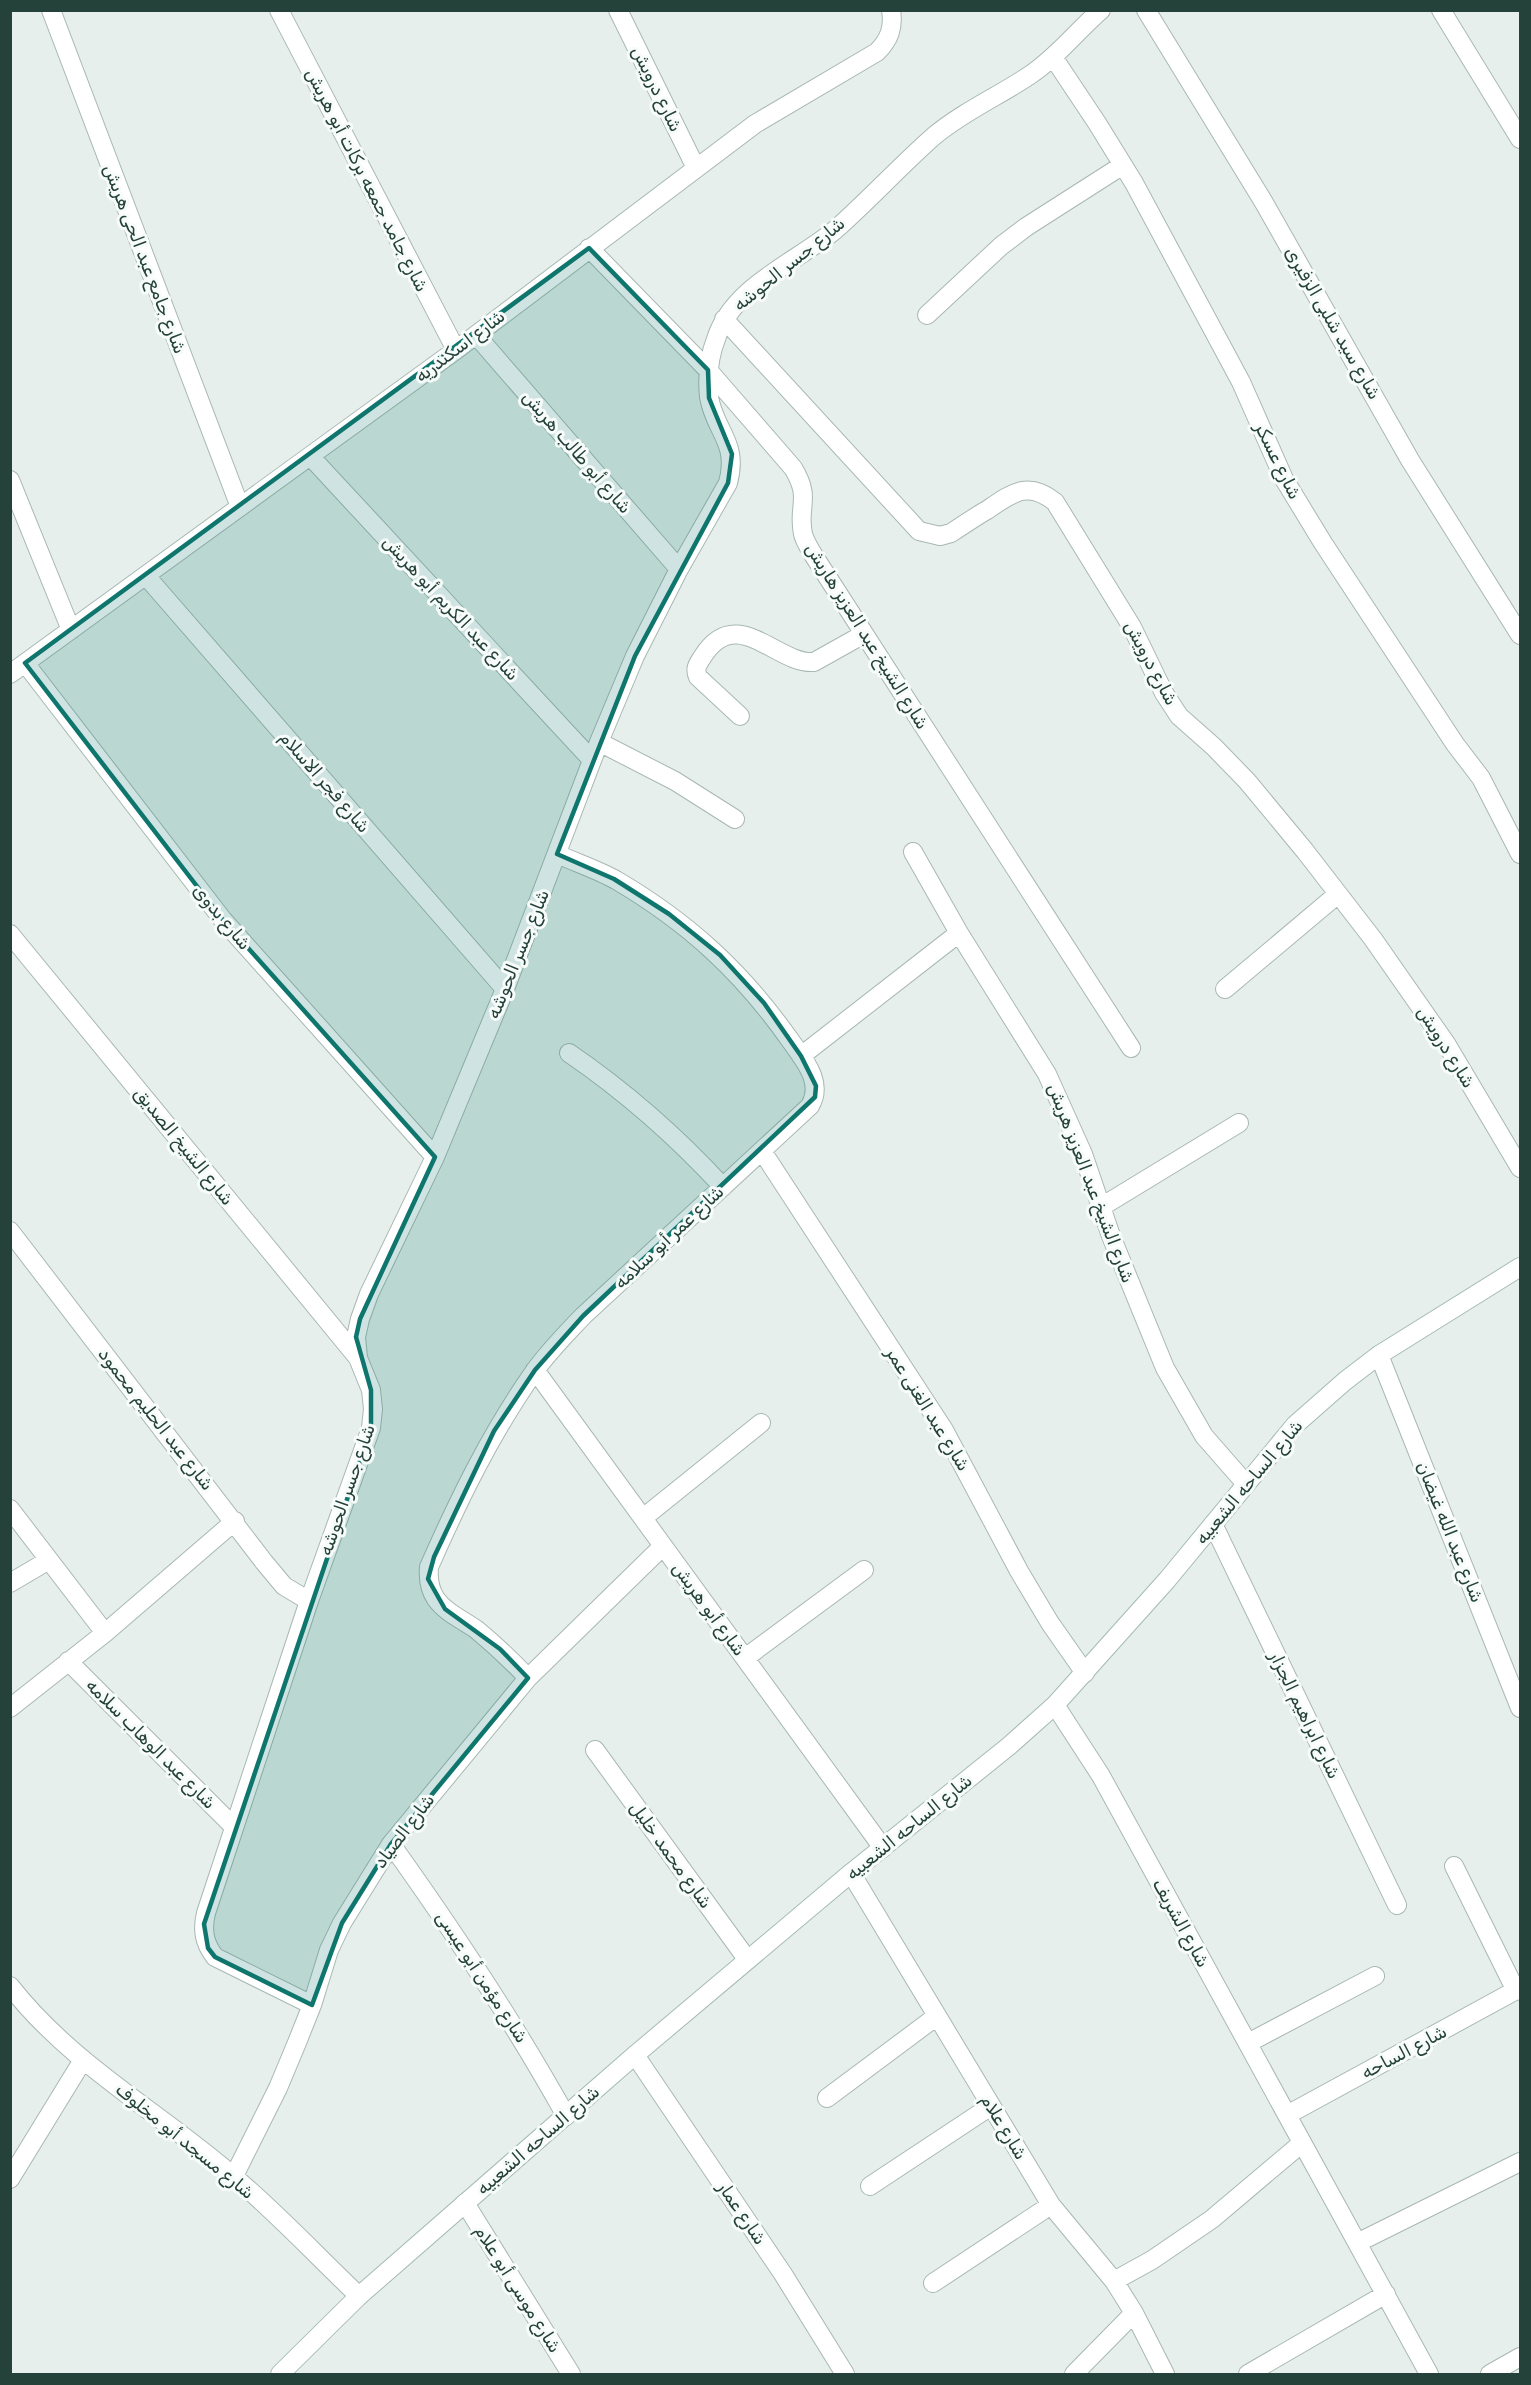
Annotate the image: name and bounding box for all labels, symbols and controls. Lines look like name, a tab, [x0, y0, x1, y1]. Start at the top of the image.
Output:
street label: شارع درويش	[626, 43, 687, 136]
street label: شارع جامد جمعه بركات أبو هريش	[300, 64, 433, 296]
street label: شارع جامع عبد الحى هريش	[97, 161, 191, 358]
street label: شارع جسر الحوشه	[729, 212, 850, 317]
street label: شارع سيد شلبى الزفيرى	[1279, 243, 1386, 404]
street label: شارع اسكندريه	[411, 305, 510, 388]
street label: شارع أبو طالب هريش	[517, 386, 636, 519]
street label: شارع عسكر	[1249, 418, 1306, 503]
street label: شارع عبد الكريم أبو هريش	[377, 531, 524, 686]
street label: شارع الشيخ عبد العزيز هاريش	[799, 539, 934, 734]
street label: شارع درويش	[1119, 617, 1182, 709]
street label: شارع فجر الاسلام	[274, 727, 375, 838]
street label: شارع بدوى	[187, 880, 256, 955]
street label: شارع جسر الحوشه	[482, 886, 555, 1022]
street label: شارع درويش	[1411, 1002, 1480, 1093]
street label: شارع الشيخ عبد العزيز هريش	[1041, 1080, 1139, 1287]
street label: شارع الشيخ الصديق	[128, 1082, 239, 1211]
street label: شارع عمر أبو سلامه	[610, 1181, 729, 1294]
street label: شارع عبد الغنى عمر	[880, 1342, 975, 1476]
street label: شارع عبد الحليم محمود	[93, 1343, 219, 1495]
street label: شارع الساحه الشعبيه	[1190, 1415, 1308, 1549]
street label: شارع جسر الحوشه	[314, 1421, 381, 1559]
street label: شارع عبد الله غيضان	[1411, 1458, 1488, 1606]
street label: شارع أبو هريش	[667, 1558, 750, 1661]
street label: شارع ابراهيم الجزار	[1263, 1647, 1345, 1783]
street label: شارع عبد الوهاب سلامه	[81, 1674, 221, 1814]
street label: شارع الساحه الشعبيه	[841, 1769, 977, 1885]
street label: شارع الصياد	[369, 1789, 440, 1873]
street label: شارع محمد خليل	[624, 1797, 717, 1913]
street label: شارع الشريف	[1147, 1875, 1214, 1972]
street label: شارع مؤمن أبو عيسى	[430, 1907, 533, 2048]
street label: شارع الساحه	[1357, 2020, 1451, 2085]
street label: شارع مسجد أبو مخلوف	[110, 2078, 259, 2205]
street label: شارع الساحه الشعبيه	[472, 2081, 605, 2200]
street label: شارع علام	[975, 2090, 1032, 2164]
street label: شارع عمار	[711, 2176, 771, 2249]
street label: شارع موسى أبو علام	[469, 2221, 566, 2357]

